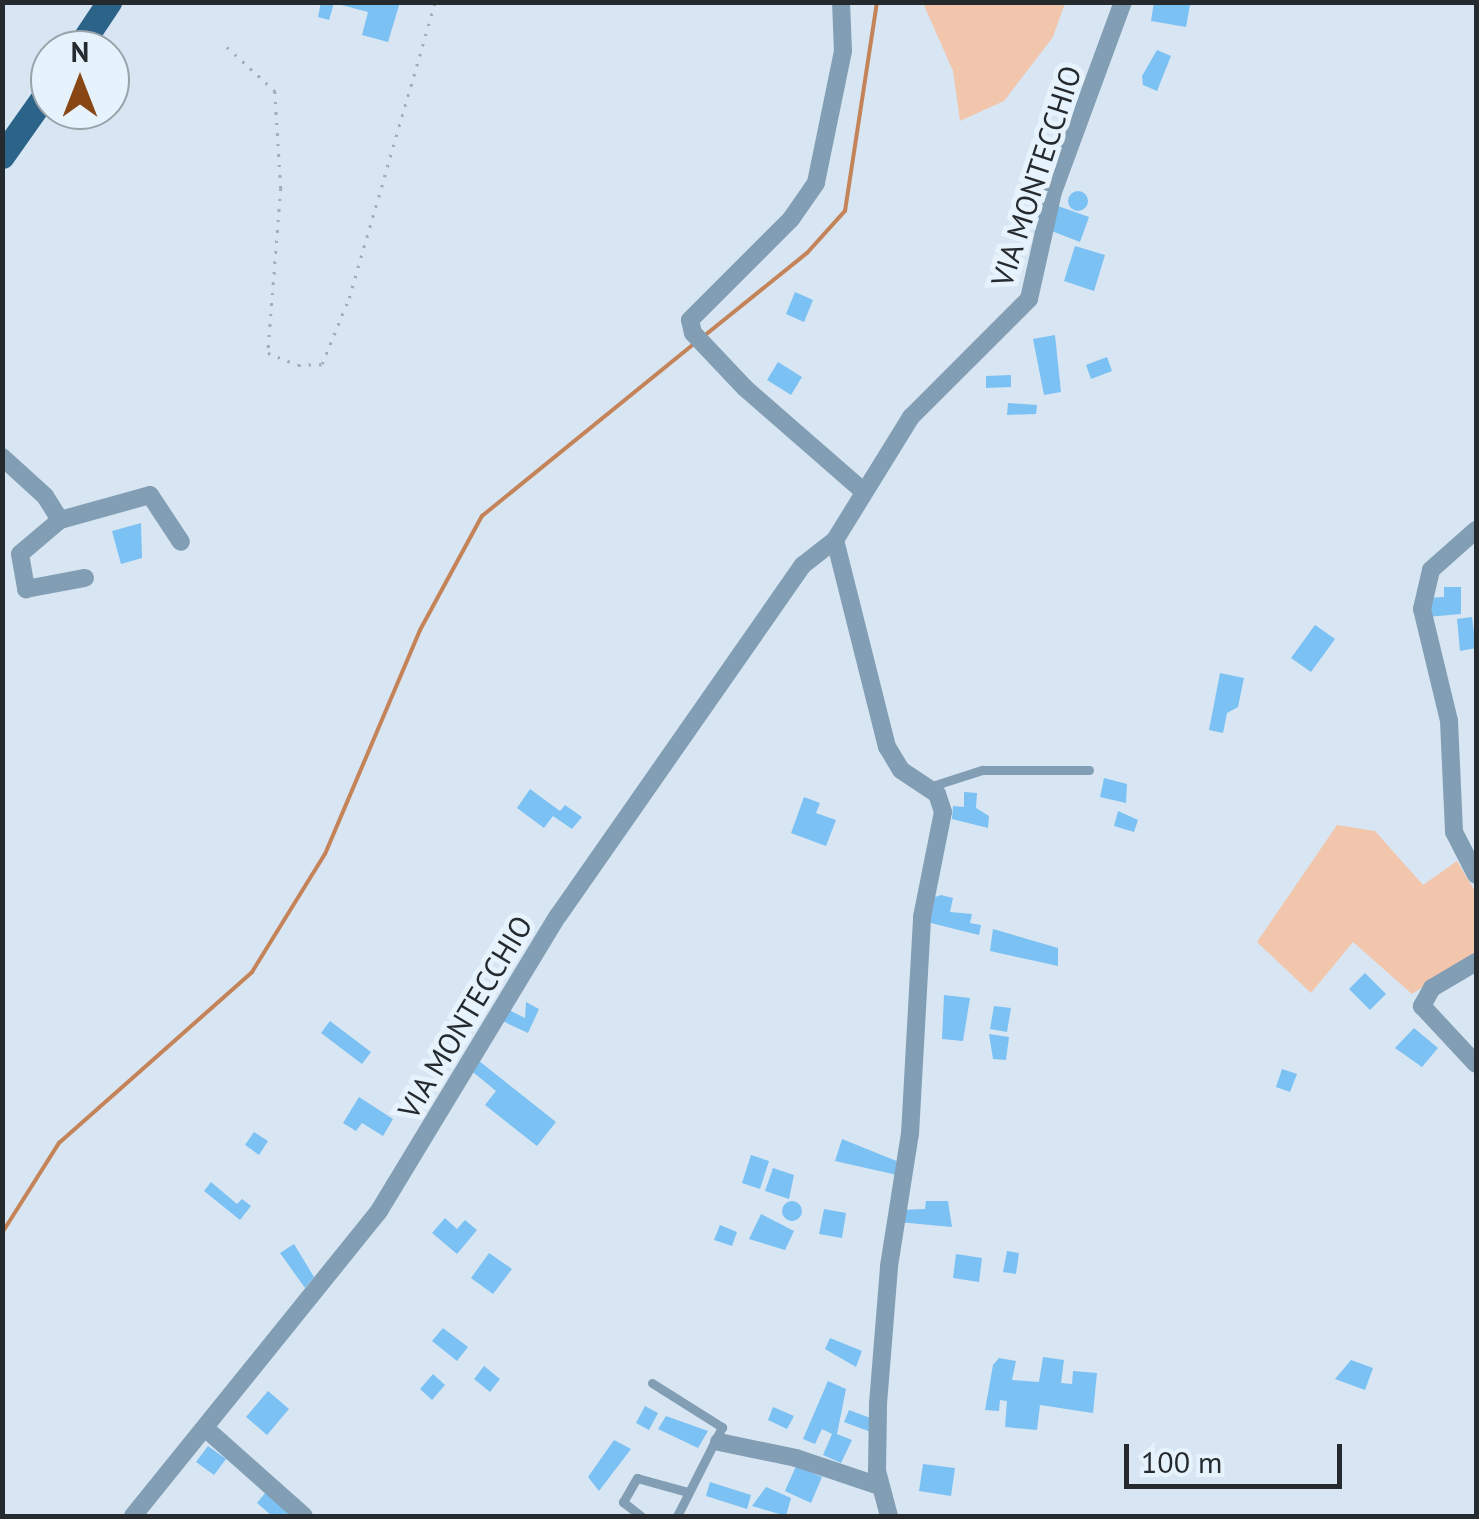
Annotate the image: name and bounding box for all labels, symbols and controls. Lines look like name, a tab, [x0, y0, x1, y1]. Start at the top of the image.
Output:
north arrow	[30, 30, 130, 130]
text: N	[71, 33, 89, 70]
street label: VIA MONTECCHIO	[983, 60, 1089, 292]
street label: VIA MONTECCHIO	[390, 909, 540, 1125]
scale bar	[1129, 1424, 1346, 1486]
text: 100 m	[1141, 1442, 1222, 1481]

